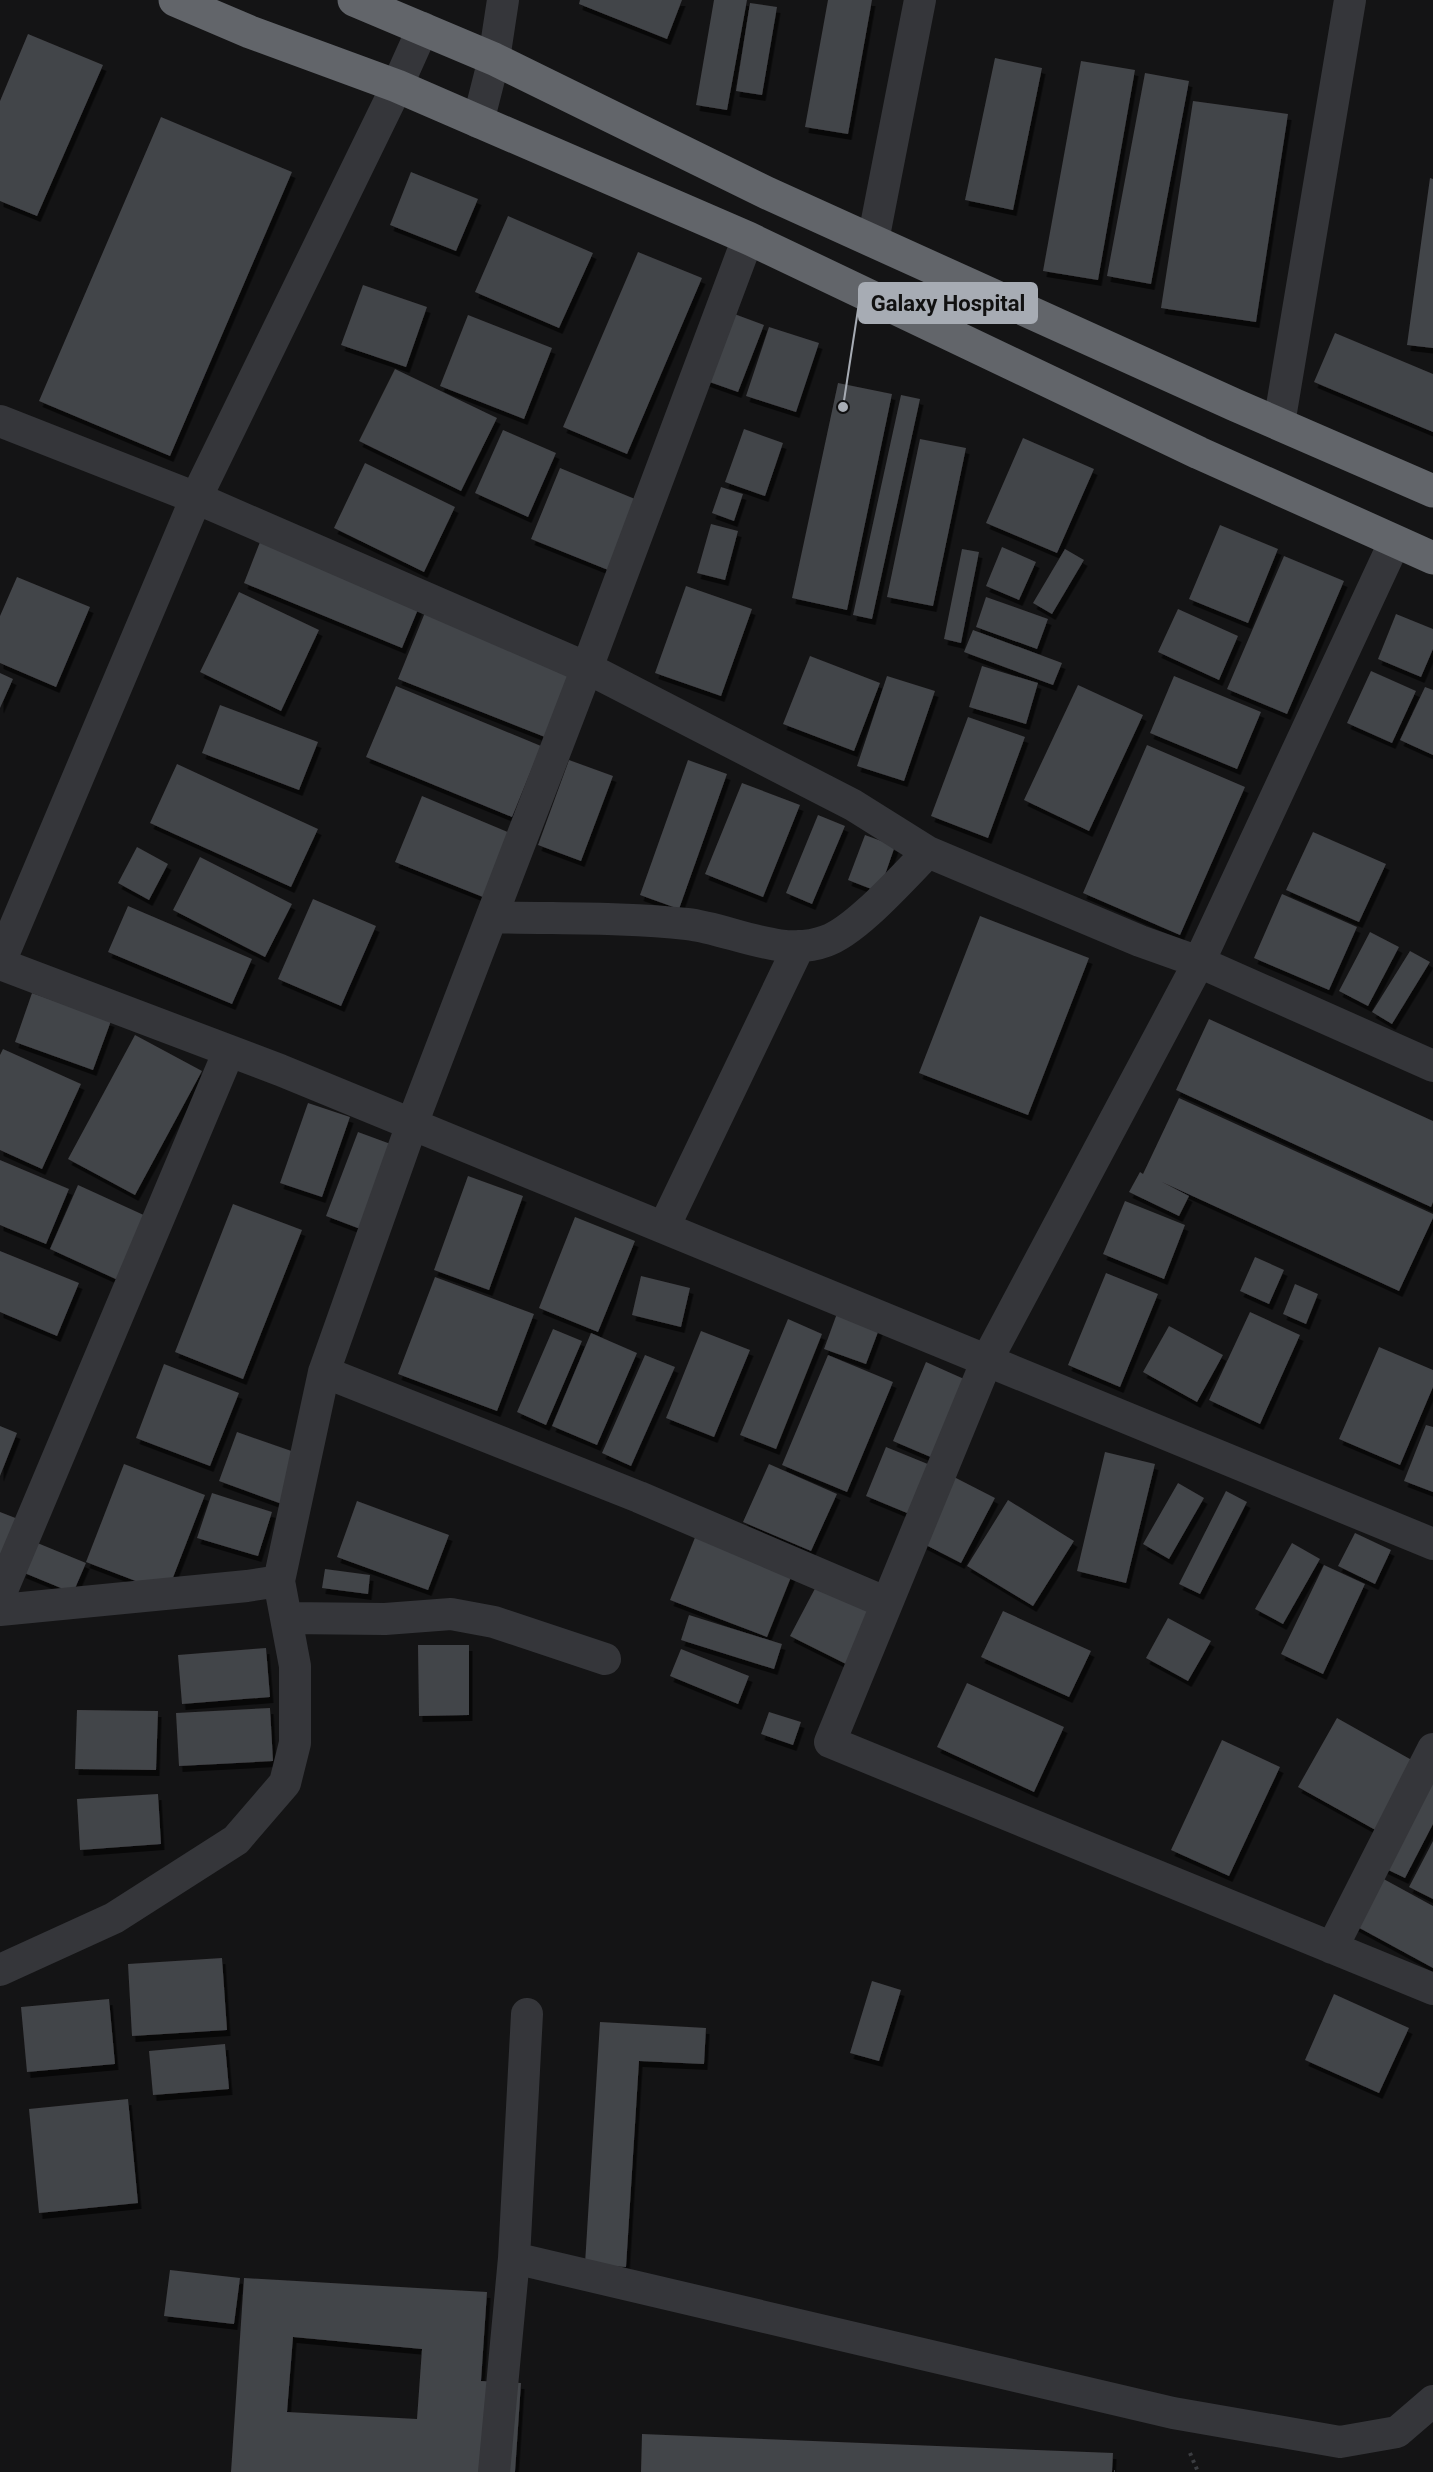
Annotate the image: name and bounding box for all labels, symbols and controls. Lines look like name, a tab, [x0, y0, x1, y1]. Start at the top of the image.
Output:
callout: Galaxy Hospital	[859, 283, 1037, 323]
text: Galaxy Hospital	[871, 291, 1025, 316]

